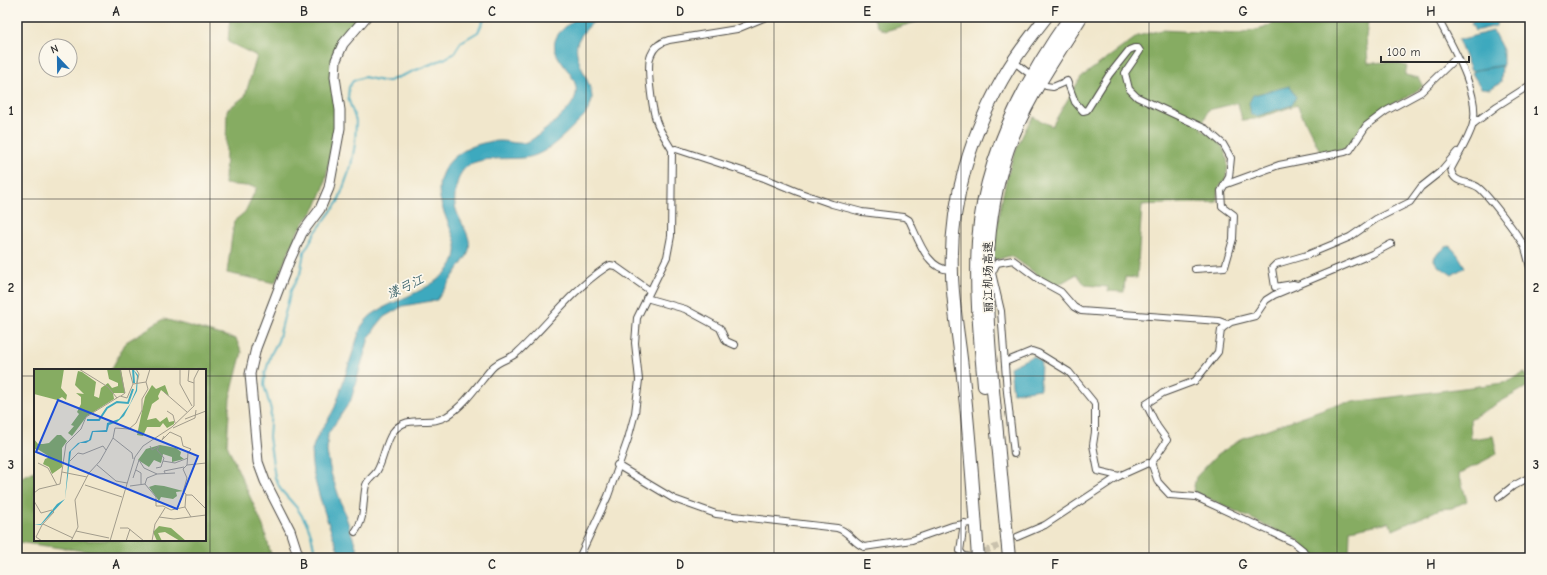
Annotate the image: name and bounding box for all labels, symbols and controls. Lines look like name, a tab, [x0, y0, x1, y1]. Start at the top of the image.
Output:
text: A	[112, 4, 120, 19]
text: B	[300, 4, 308, 19]
text: C	[488, 4, 496, 19]
text: D	[676, 4, 684, 19]
text: E	[863, 4, 871, 19]
text: F	[1051, 4, 1059, 19]
text: G	[1238, 4, 1248, 19]
text: H	[1426, 4, 1436, 19]
north arrow	[38, 38, 78, 78]
scale bar	[1381, 38, 1469, 64]
text: N	[49, 42, 60, 57]
text: 100 m	[1387, 45, 1420, 59]
text: 1	[8, 103, 14, 118]
text: 1	[1533, 103, 1539, 118]
street label: 丽江机场高速	[981, 241, 995, 313]
water label: 漾弓江	[384, 271, 427, 301]
text: 2	[8, 280, 14, 295]
text: 2	[1533, 280, 1539, 295]
inset map	[34, 369, 206, 541]
text: 3	[8, 457, 14, 472]
text: 3	[1533, 457, 1539, 472]
text: A	[112, 557, 120, 572]
text: B	[300, 557, 308, 572]
text: C	[488, 557, 496, 572]
text: D	[676, 557, 684, 572]
text: E	[863, 557, 871, 572]
text: F	[1051, 557, 1059, 572]
text: G	[1238, 557, 1248, 572]
text: H	[1426, 557, 1436, 572]

